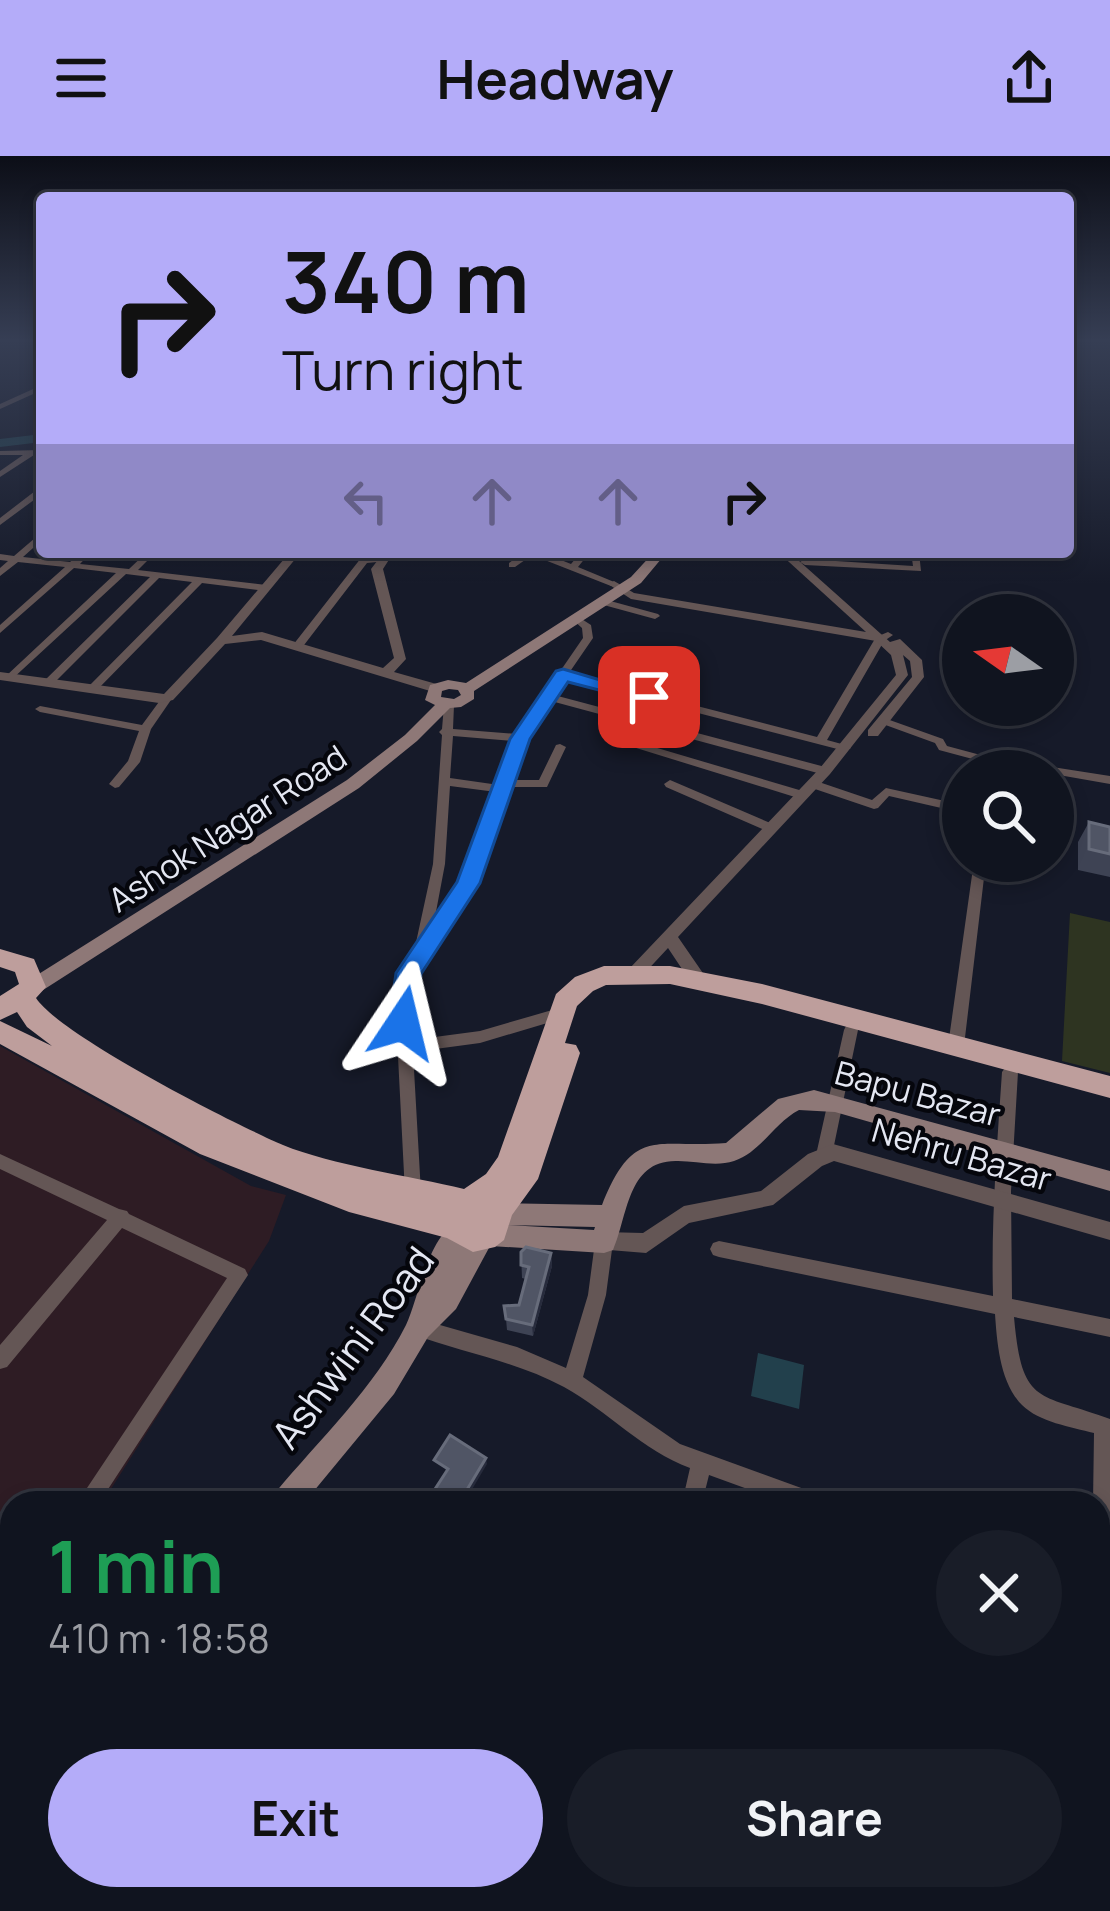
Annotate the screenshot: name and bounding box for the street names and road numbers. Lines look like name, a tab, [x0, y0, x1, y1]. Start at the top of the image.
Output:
street label: Ashok Nagar Road	[99, 734, 355, 922]
street label: Bapu Bazar	[830, 1049, 1006, 1137]
street label: Nehru Bazar	[867, 1107, 1057, 1201]
street label: Ashwini Road	[258, 1235, 446, 1459]

